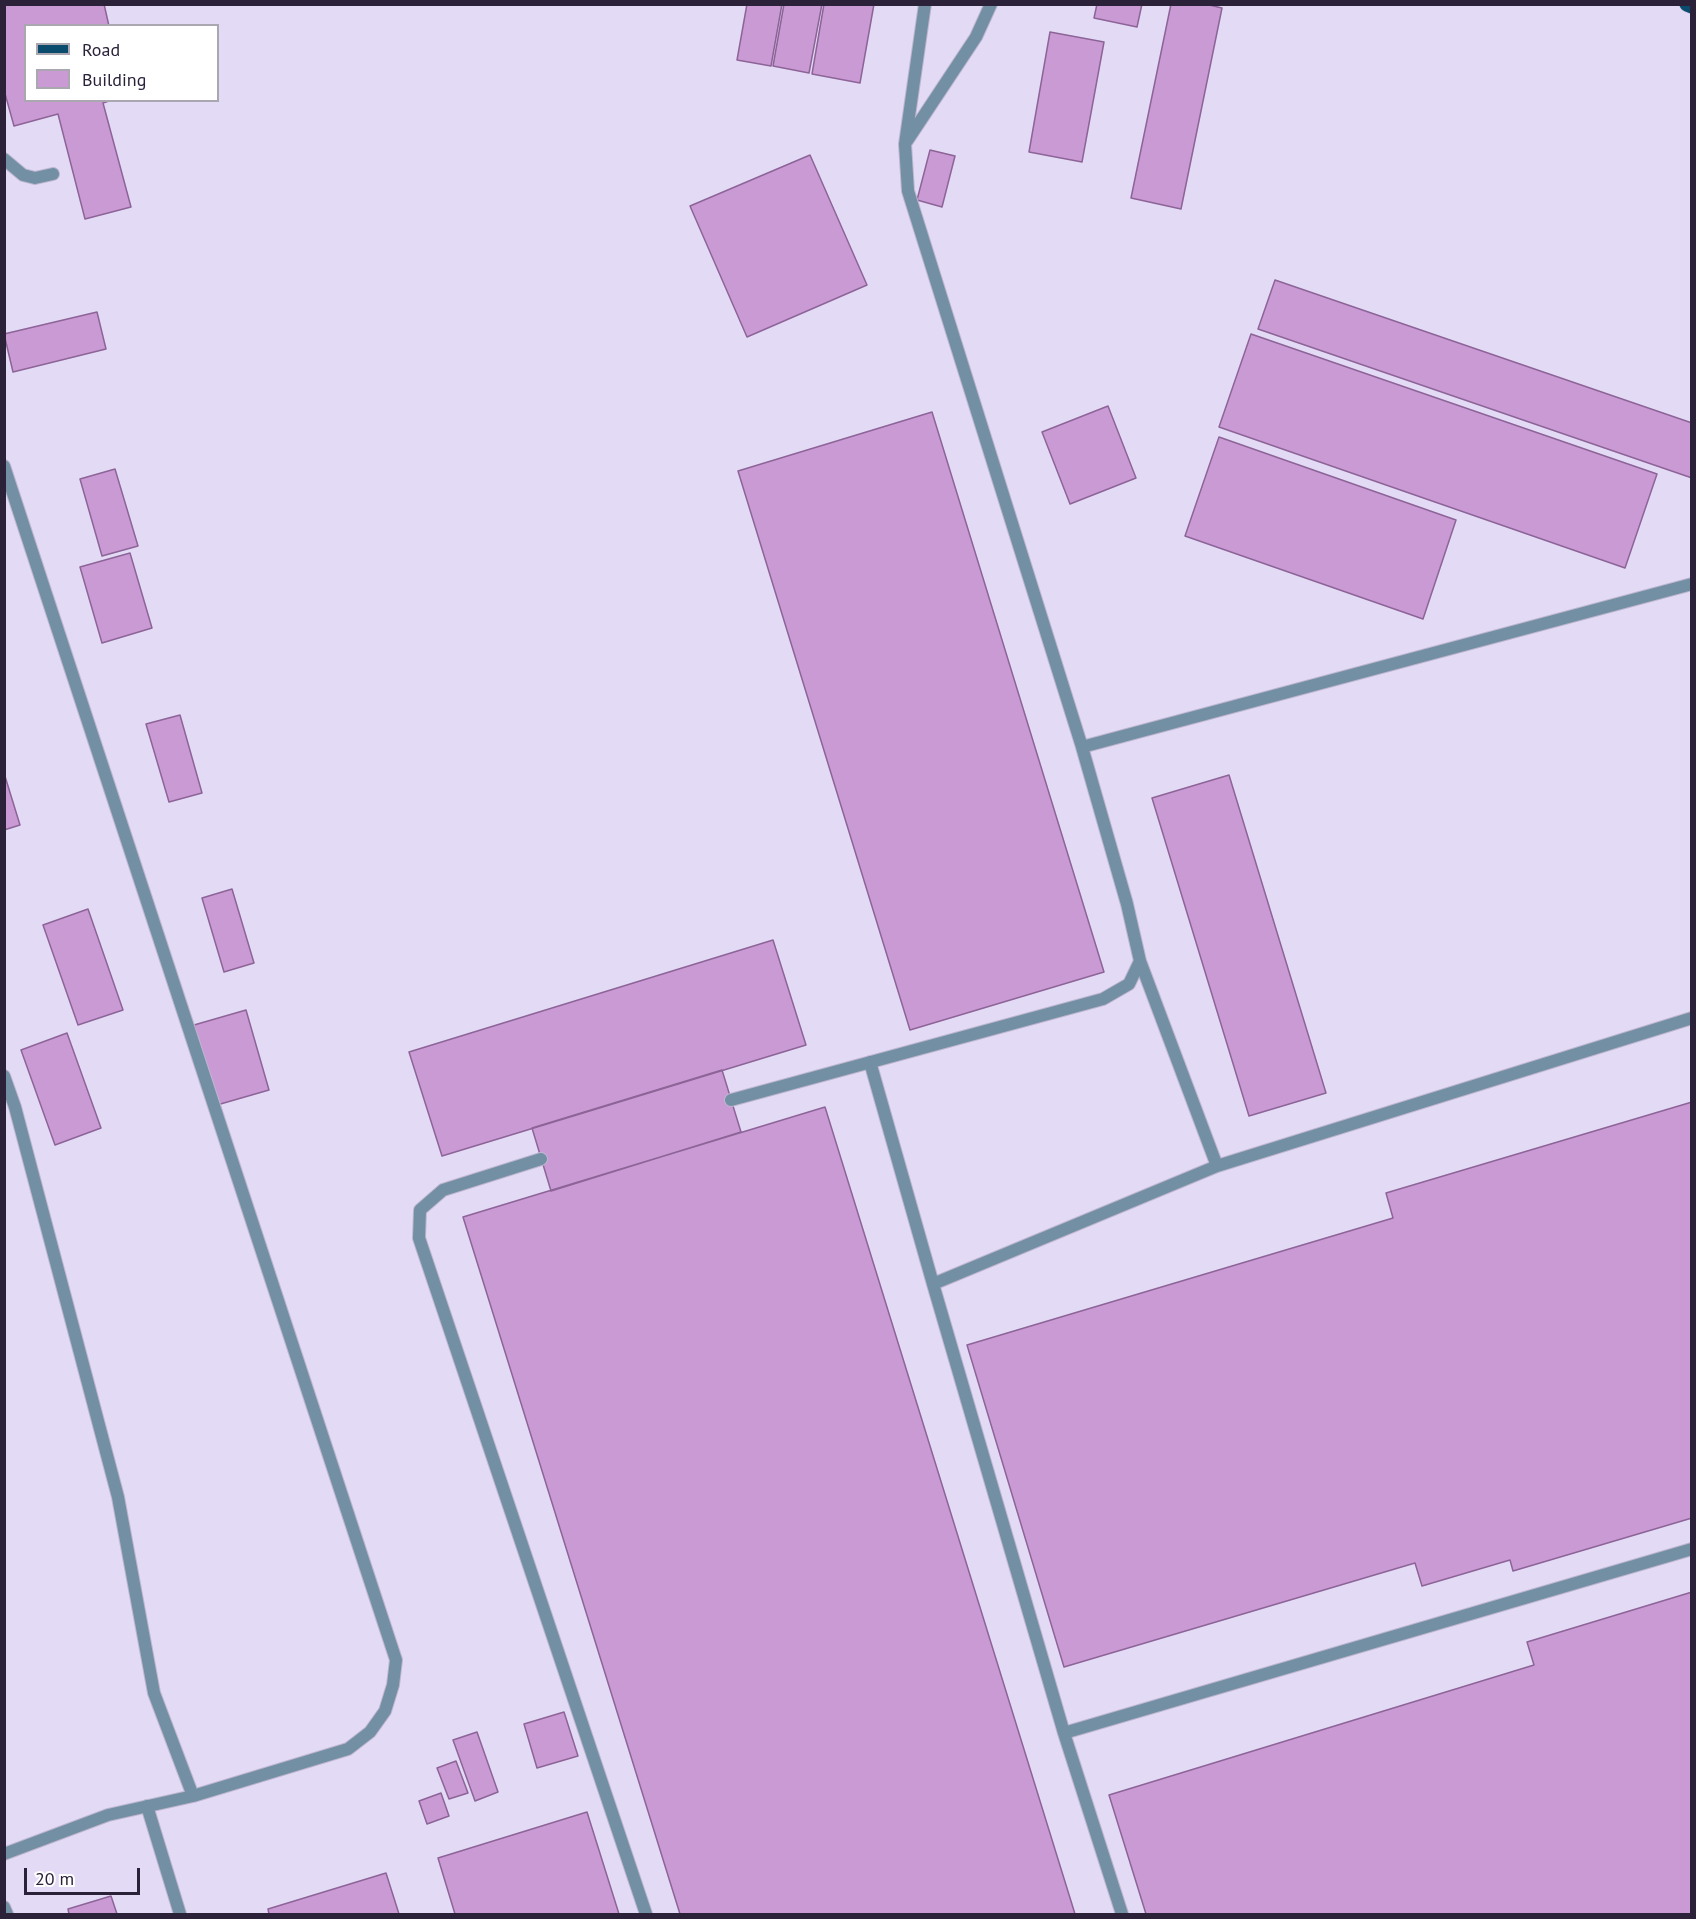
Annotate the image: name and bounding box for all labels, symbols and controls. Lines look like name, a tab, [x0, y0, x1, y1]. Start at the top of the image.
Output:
legend	[24, 24, 219, 102]
text: Road	[82, 38, 120, 61]
text: Building	[82, 68, 146, 91]
scale bar	[27, 1856, 142, 1894]
text: 20 m	[35, 1867, 74, 1890]

